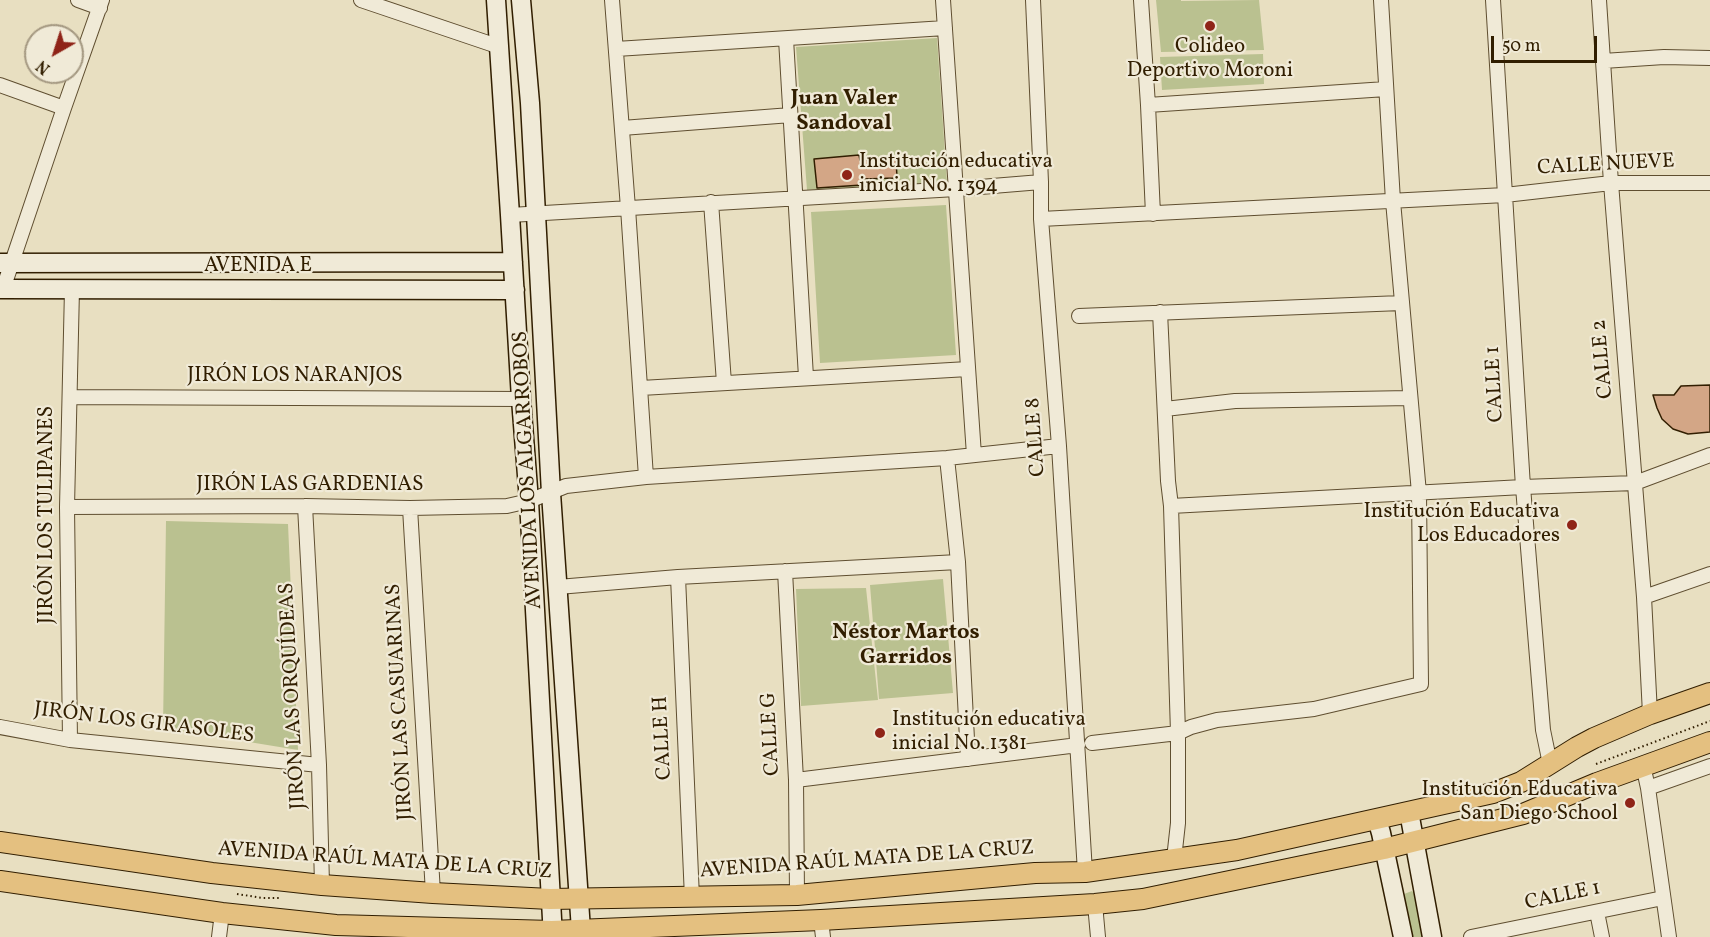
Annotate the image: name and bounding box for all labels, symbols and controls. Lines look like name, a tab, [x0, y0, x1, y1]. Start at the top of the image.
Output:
marker: Colideo Deportivo Moroni	[1203, 19, 1217, 33]
north arrow	[24, 24, 84, 84]
scale bar	[1494, 24, 1600, 62]
text: 50 m	[1502, 34, 1541, 59]
place label: Colideo Deportivo Moroni	[1127, 35, 1293, 85]
text: N	[32, 54, 55, 79]
district label: Juan Valer Sandoval	[791, 87, 897, 138]
place label: Institución educativa inicial No. 1394	[859, 150, 1053, 200]
street label: CALLE NUEVE	[1537, 150, 1675, 182]
marker: Institución educativa inicial No. 1394	[840, 168, 854, 182]
street label: AVENIDA E	[204, 254, 312, 280]
street label: CALLE 2	[1588, 318, 1620, 400]
street label: AVENIDA LOS ALGARROBOS	[509, 330, 549, 610]
street label: CALLE 1	[1481, 345, 1511, 423]
street label: JIRÓN LOS NARANJOS	[187, 364, 403, 390]
street label: CALLE 8	[1022, 397, 1052, 477]
street label: JIRÓN LOS TULIPANES	[35, 406, 61, 624]
street label: JIRÓN LAS GARDENIAS	[196, 473, 424, 499]
place label: Institución Educativa Los Educadores	[1363, 500, 1560, 550]
marker: Institución Educativa Los Educadores	[1565, 518, 1579, 532]
street label: JIRÓN LAS ORQUÍDEAS	[275, 582, 313, 810]
street label: JIRÓN LAS CASUARINAS	[382, 583, 420, 821]
district label: Néstor Martos Garridos	[832, 621, 980, 672]
street label: CALLE G	[757, 692, 787, 776]
street label: CALLE H	[649, 695, 679, 781]
street label: JIRÓN LOS GIRASOLES	[32, 698, 256, 750]
place label: Institución educativa inicial No. 1381	[892, 708, 1086, 758]
marker: Institución educativa inicial No. 1381	[873, 726, 887, 740]
place label: Institución Educativa San Diego School	[1421, 778, 1618, 828]
marker: Institución Educativa San Diego School	[1623, 796, 1637, 810]
street label: AVENIDA RAÚL MATA DE LA CRUZ	[699, 837, 1035, 885]
street label: AVENIDA RAÚL MATA DE LA CRUZ	[217, 838, 553, 886]
street label: CALLE 1	[1523, 877, 1603, 917]

